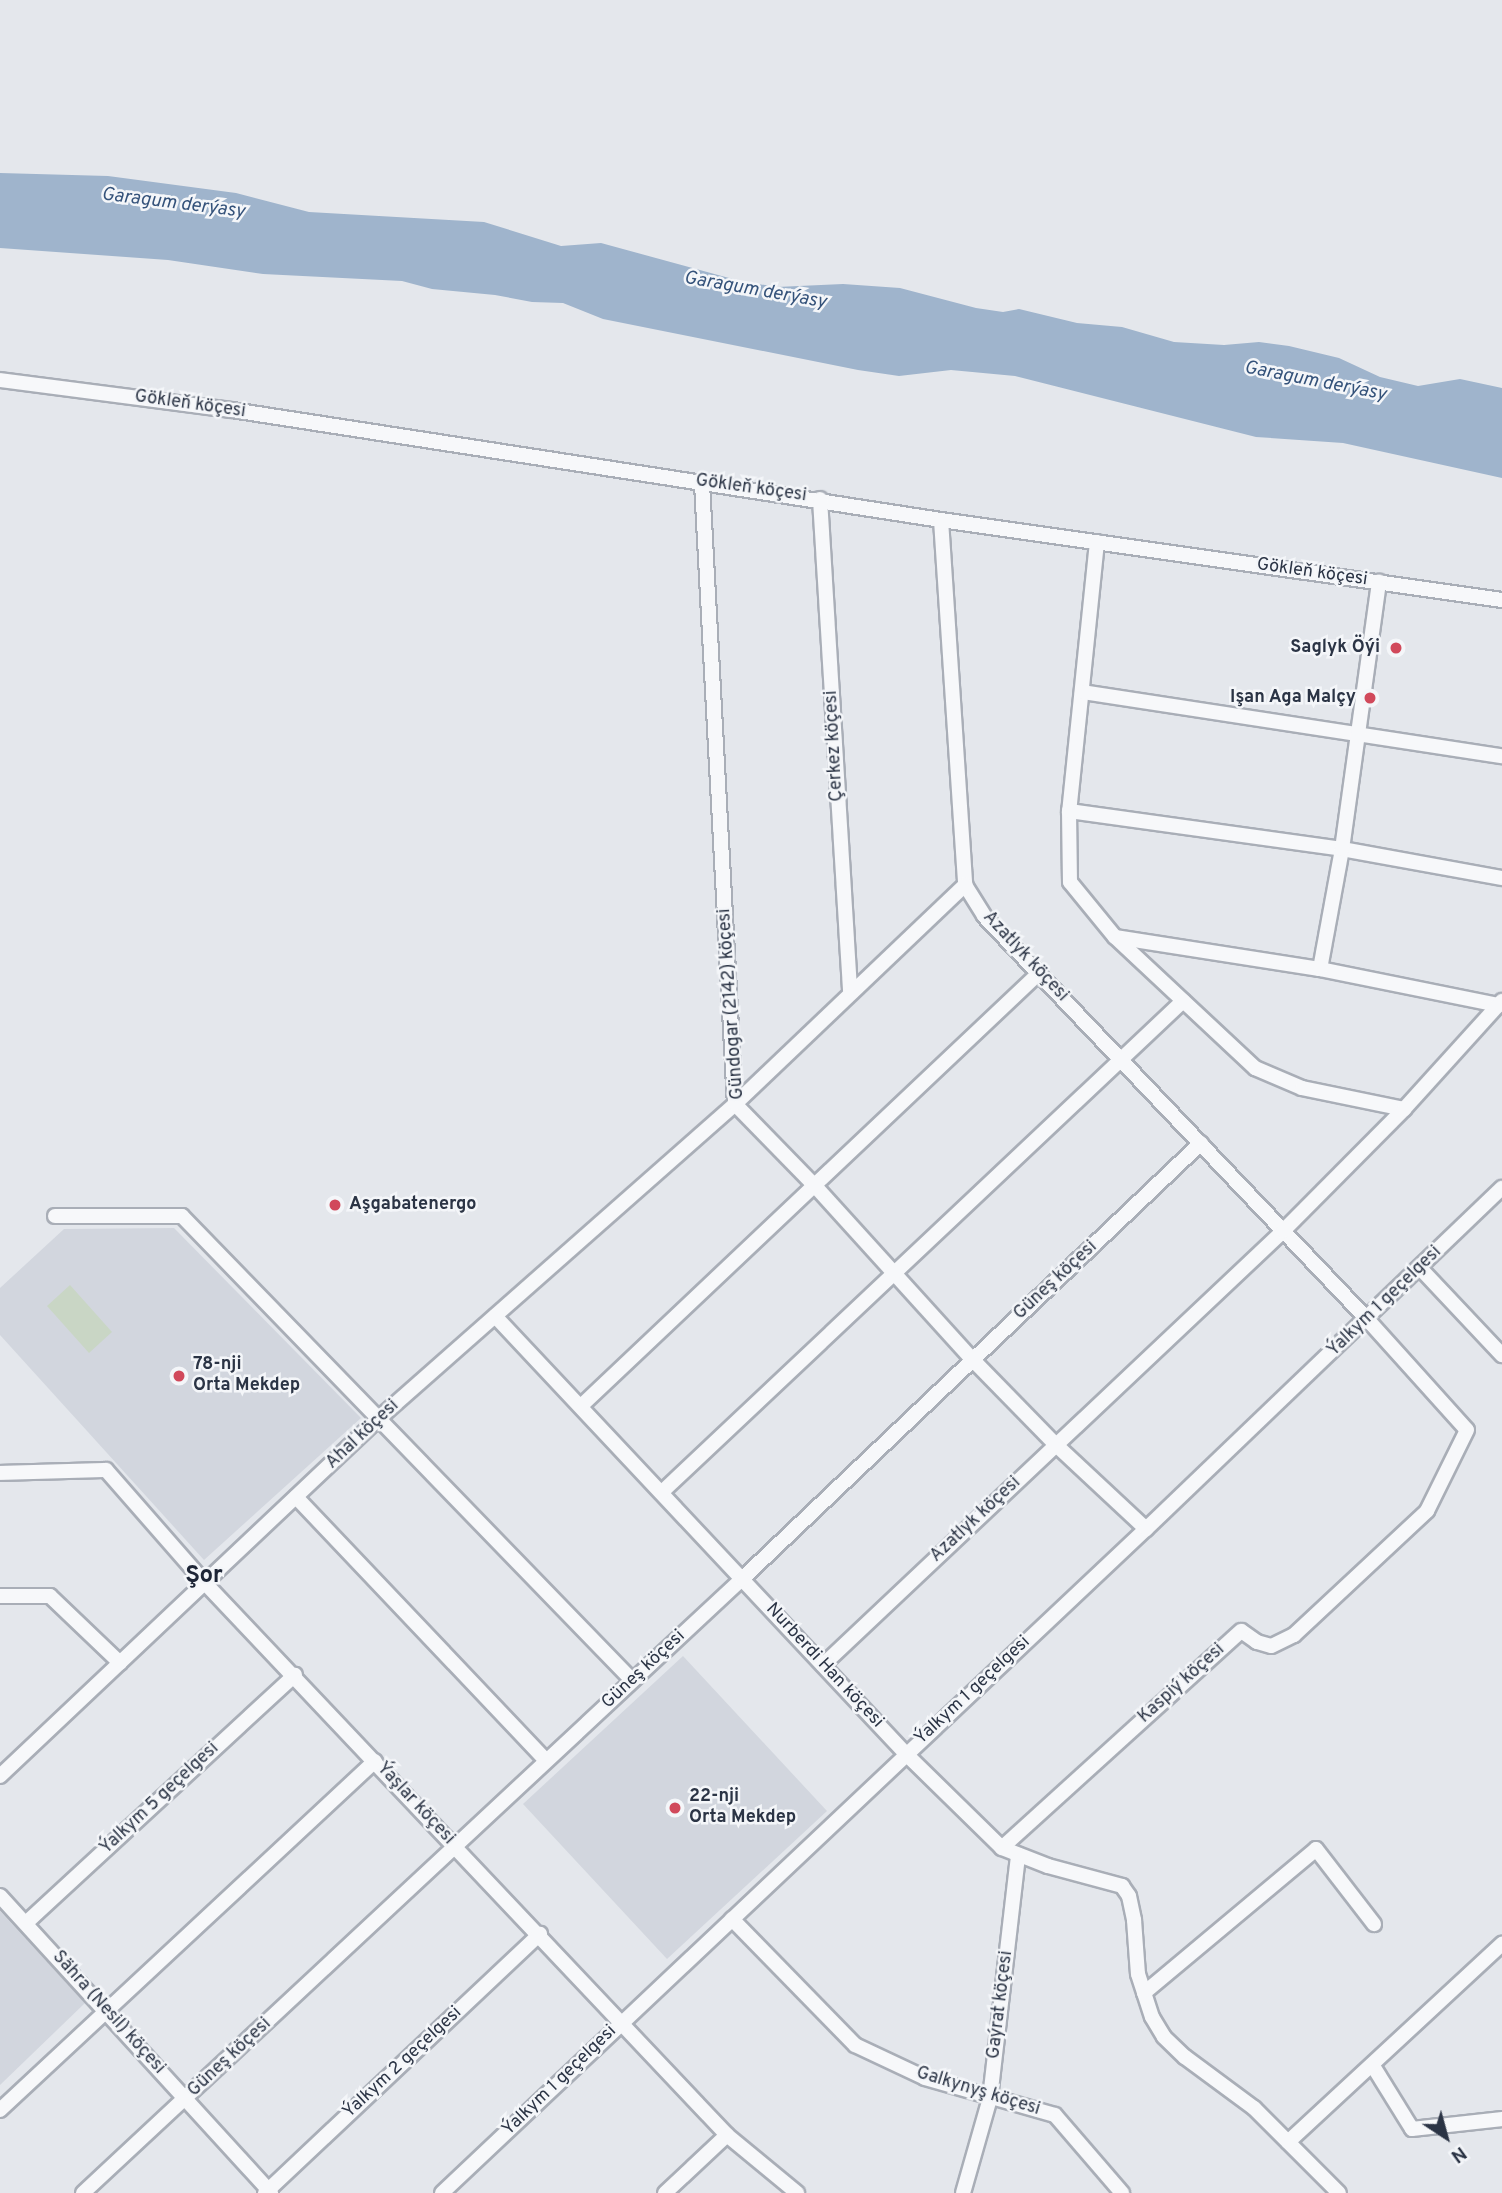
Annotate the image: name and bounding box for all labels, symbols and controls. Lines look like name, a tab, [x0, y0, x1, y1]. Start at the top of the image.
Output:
water label: Garagum derýasy	[100, 184, 246, 224]
water label: Garagum derýasy	[682, 267, 828, 315]
water label: Garagum derýasy	[1242, 357, 1388, 407]
street label: Gökleň köçesi	[133, 387, 247, 423]
street label: Gökleň köçesi	[694, 471, 808, 507]
street label: Gökleň köçesi	[1255, 555, 1369, 591]
place label: Saglyk Öýi	[1290, 637, 1380, 659]
marker: Saglyk Öýi	[1386, 638, 1406, 658]
place label: Işan Aga Malçy	[1229, 687, 1356, 709]
street label: Çerkez köçesi	[821, 690, 849, 802]
marker: Işan Aga Malçy	[1362, 690, 1378, 706]
street label: Azatlyk köçesi	[978, 907, 1072, 1007]
street label: Gündogar (2142) köçesi	[715, 908, 749, 1100]
place label: Aşgabatenergo	[349, 1194, 476, 1216]
marker: Aşgabatenergo	[327, 1197, 343, 1213]
street label: Güneş köçesi	[1010, 1237, 1102, 1325]
street label: Ýalkym 1 geçelgesi	[1324, 1242, 1446, 1362]
place label: 78-nji Orta Mekdep	[193, 1355, 300, 1398]
marker: 78-nji Orta Mekdep	[171, 1368, 187, 1384]
street label: Ahal köçesi	[322, 1396, 404, 1474]
street label: Azatlyk köçesi	[926, 1473, 1026, 1567]
district label: Şor	[185, 1563, 223, 1591]
street label: Nurberdi Han köçesi	[761, 1599, 887, 1733]
street label: Güneş köçesi	[598, 1626, 690, 1714]
street label: Ýalkym 1 geçelgesi	[911, 1632, 1035, 1750]
street label: Kaspiý köçesi	[1134, 1640, 1230, 1728]
street label: Ýalkym 5 geçelgesi	[96, 1738, 224, 1860]
street label: Ýaşlar köçesi	[371, 1758, 459, 1850]
place label: 22-nji Orta Mekdep	[689, 1787, 796, 1829]
marker: 22-nji Orta Mekdep	[667, 1800, 683, 1816]
street label: Sähra (Nesil) köçesi	[47, 1947, 169, 2079]
street label: Gaýrat köçesi	[984, 1950, 1018, 2060]
street label: Ýalkym 2 geçelgesi	[339, 2002, 467, 2124]
street label: Güneş köçesi	[184, 2014, 276, 2102]
street label: Ýalkym 1 geçelgesi	[499, 2021, 621, 2141]
street label: Galkynyş köçesi	[913, 2063, 1043, 2121]
north arrow	[1411, 2102, 1481, 2172]
text: N	[1446, 2140, 1471, 2168]

